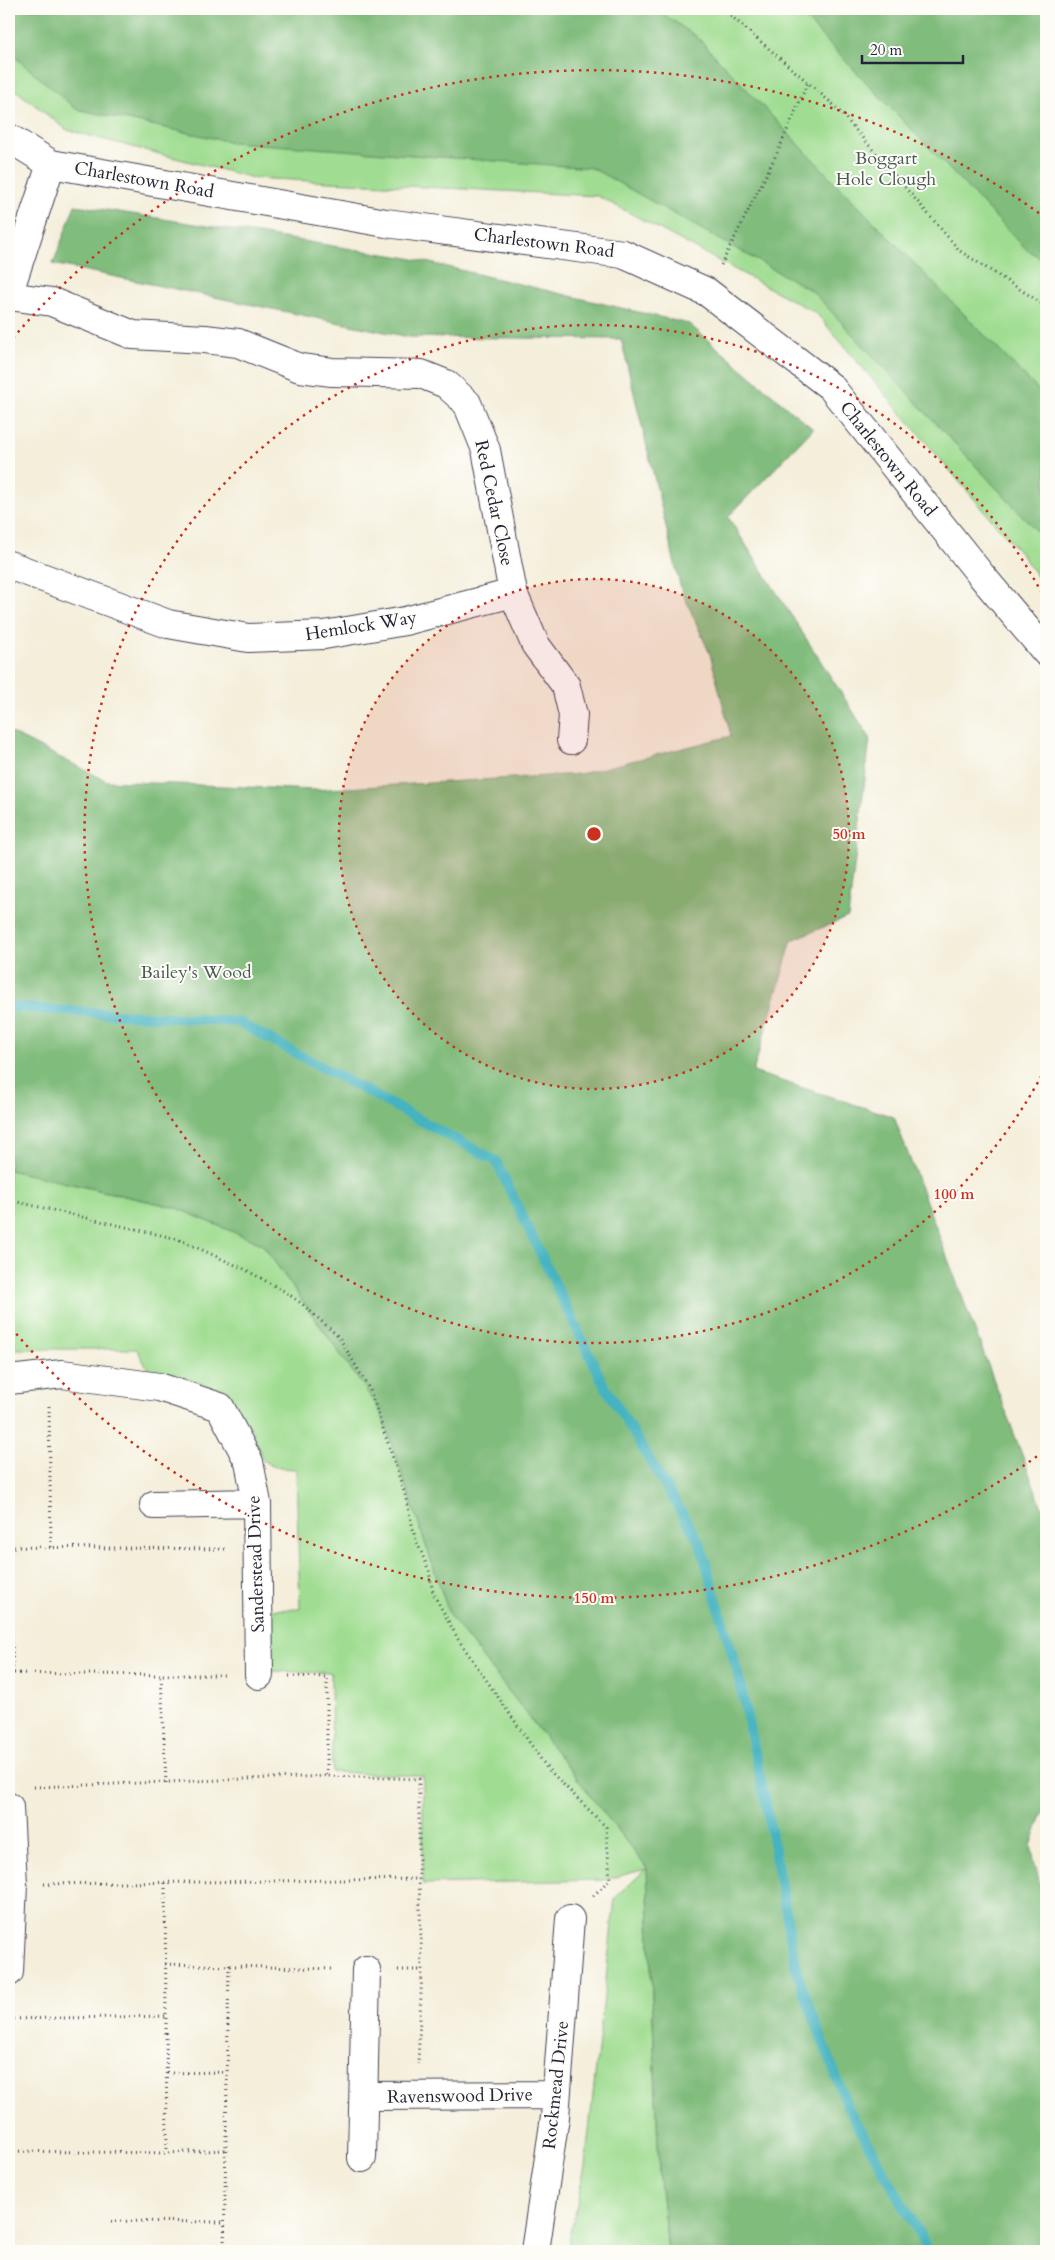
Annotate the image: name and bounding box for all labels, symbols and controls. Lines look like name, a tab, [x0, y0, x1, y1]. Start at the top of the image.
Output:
scale bar	[862, 32, 964, 64]
text: 20 m	[870, 40, 902, 60]
park label: Boggart Hole Clough	[836, 146, 936, 192]
street label: Charlestown Road	[72, 155, 216, 205]
street label: Charlestown Road	[472, 222, 616, 264]
street label: Charlestown Road	[834, 396, 942, 522]
street label: Red Cedar Close	[468, 438, 520, 568]
street label: Hemlock Way	[303, 605, 419, 647]
text: 50 m	[832, 824, 866, 844]
centre of rings	[585, 825, 603, 843]
park label: Bailey's Wood	[140, 960, 252, 985]
text: 100 m	[934, 1184, 975, 1204]
street label: Sanderstead Drive	[241, 1495, 271, 1633]
text: 150 m	[574, 1588, 615, 1608]
street label: Rockmead Drive	[537, 2019, 575, 2151]
street label: Ravenswood Drive	[387, 2082, 533, 2110]

